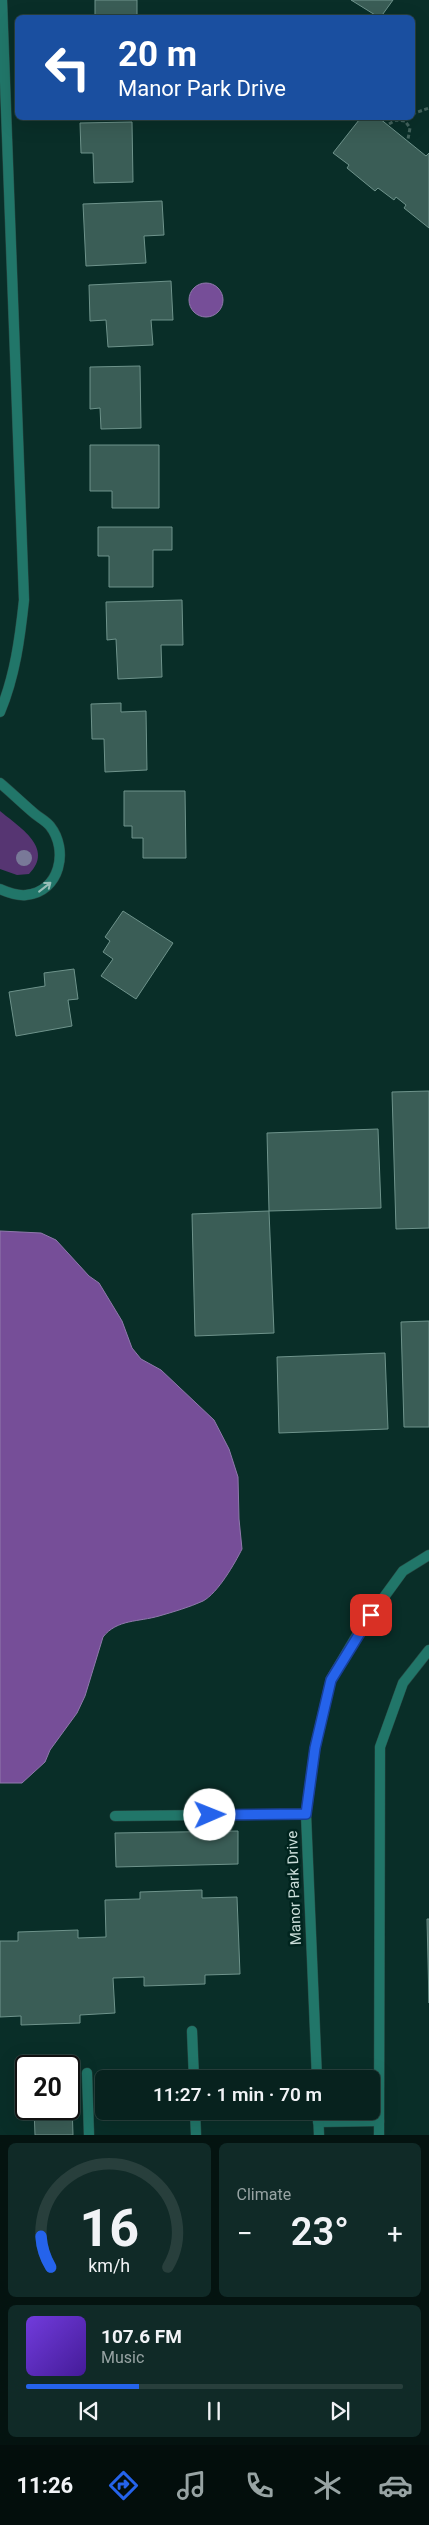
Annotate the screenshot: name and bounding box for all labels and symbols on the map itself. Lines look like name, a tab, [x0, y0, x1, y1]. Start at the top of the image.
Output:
one-way arrow	[38, 881, 51, 892]
pin	[350, 1594, 392, 1636]
position arrow	[183, 1788, 235, 1840]
street label: Manor Park Drive	[283, 1830, 305, 1946]
speed limit sign: 20	[15, 2055, 80, 2120]

